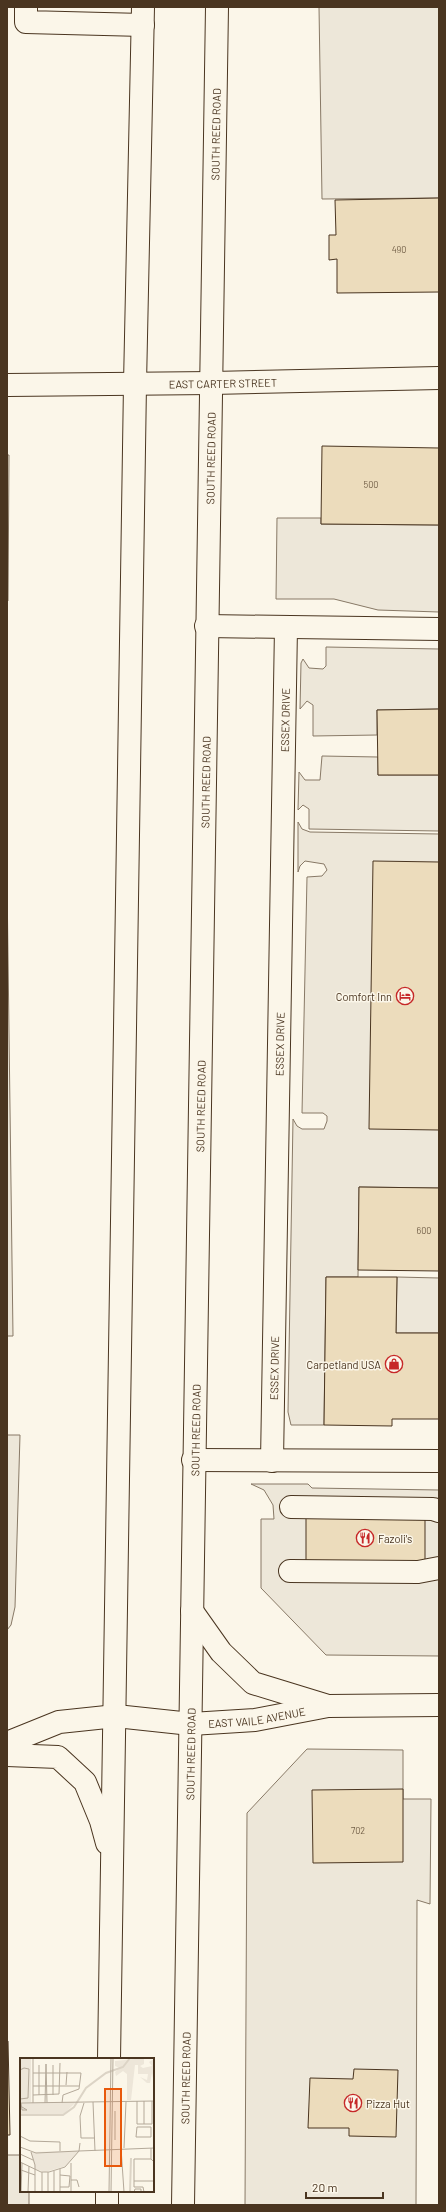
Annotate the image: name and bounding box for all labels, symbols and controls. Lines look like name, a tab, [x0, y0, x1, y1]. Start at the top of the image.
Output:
street label: SOUTH REED ROAD	[208, 88, 222, 180]
house number: 490	[392, 244, 406, 255]
street label: EAST CARTER STREET	[169, 375, 277, 390]
street label: SOUTH REED ROAD	[203, 412, 217, 504]
house number: 500	[364, 479, 378, 490]
street label: ESSEX DRIVE	[277, 688, 291, 752]
street label: SOUTH REED ROAD	[198, 736, 212, 828]
hotel icon: Comfort Inn	[395, 986, 415, 1006]
place label: Comfort Inn	[336, 990, 392, 1003]
street label: ESSEX DRIVE	[272, 1011, 286, 1076]
street label: SOUTH REED ROAD	[193, 1060, 207, 1152]
house number: 600	[417, 1225, 431, 1236]
street label: ESSEX DRIVE	[267, 1335, 281, 1400]
shop icon: Carpetland USA	[384, 1354, 404, 1374]
place label: Carpetland USA	[307, 1358, 381, 1371]
street label: SOUTH REED ROAD	[188, 1384, 202, 1476]
restaurant icon: Fazoli's	[355, 1528, 375, 1548]
place label: Fazoli's	[378, 1532, 412, 1545]
street label: EAST VAILE AVENUE	[208, 1704, 307, 1729]
street label: SOUTH REED ROAD	[183, 1708, 197, 1800]
house number: 702	[351, 1825, 365, 1836]
street label: SOUTH REED ROAD	[178, 2032, 192, 2124]
inset map	[20, 2058, 154, 2192]
restaurant icon: Pizza Hut	[343, 2093, 363, 2113]
place label: Pizza Hut	[366, 2097, 410, 2110]
scale bar	[306, 2174, 383, 2200]
text: 20 m	[312, 2180, 338, 2194]

